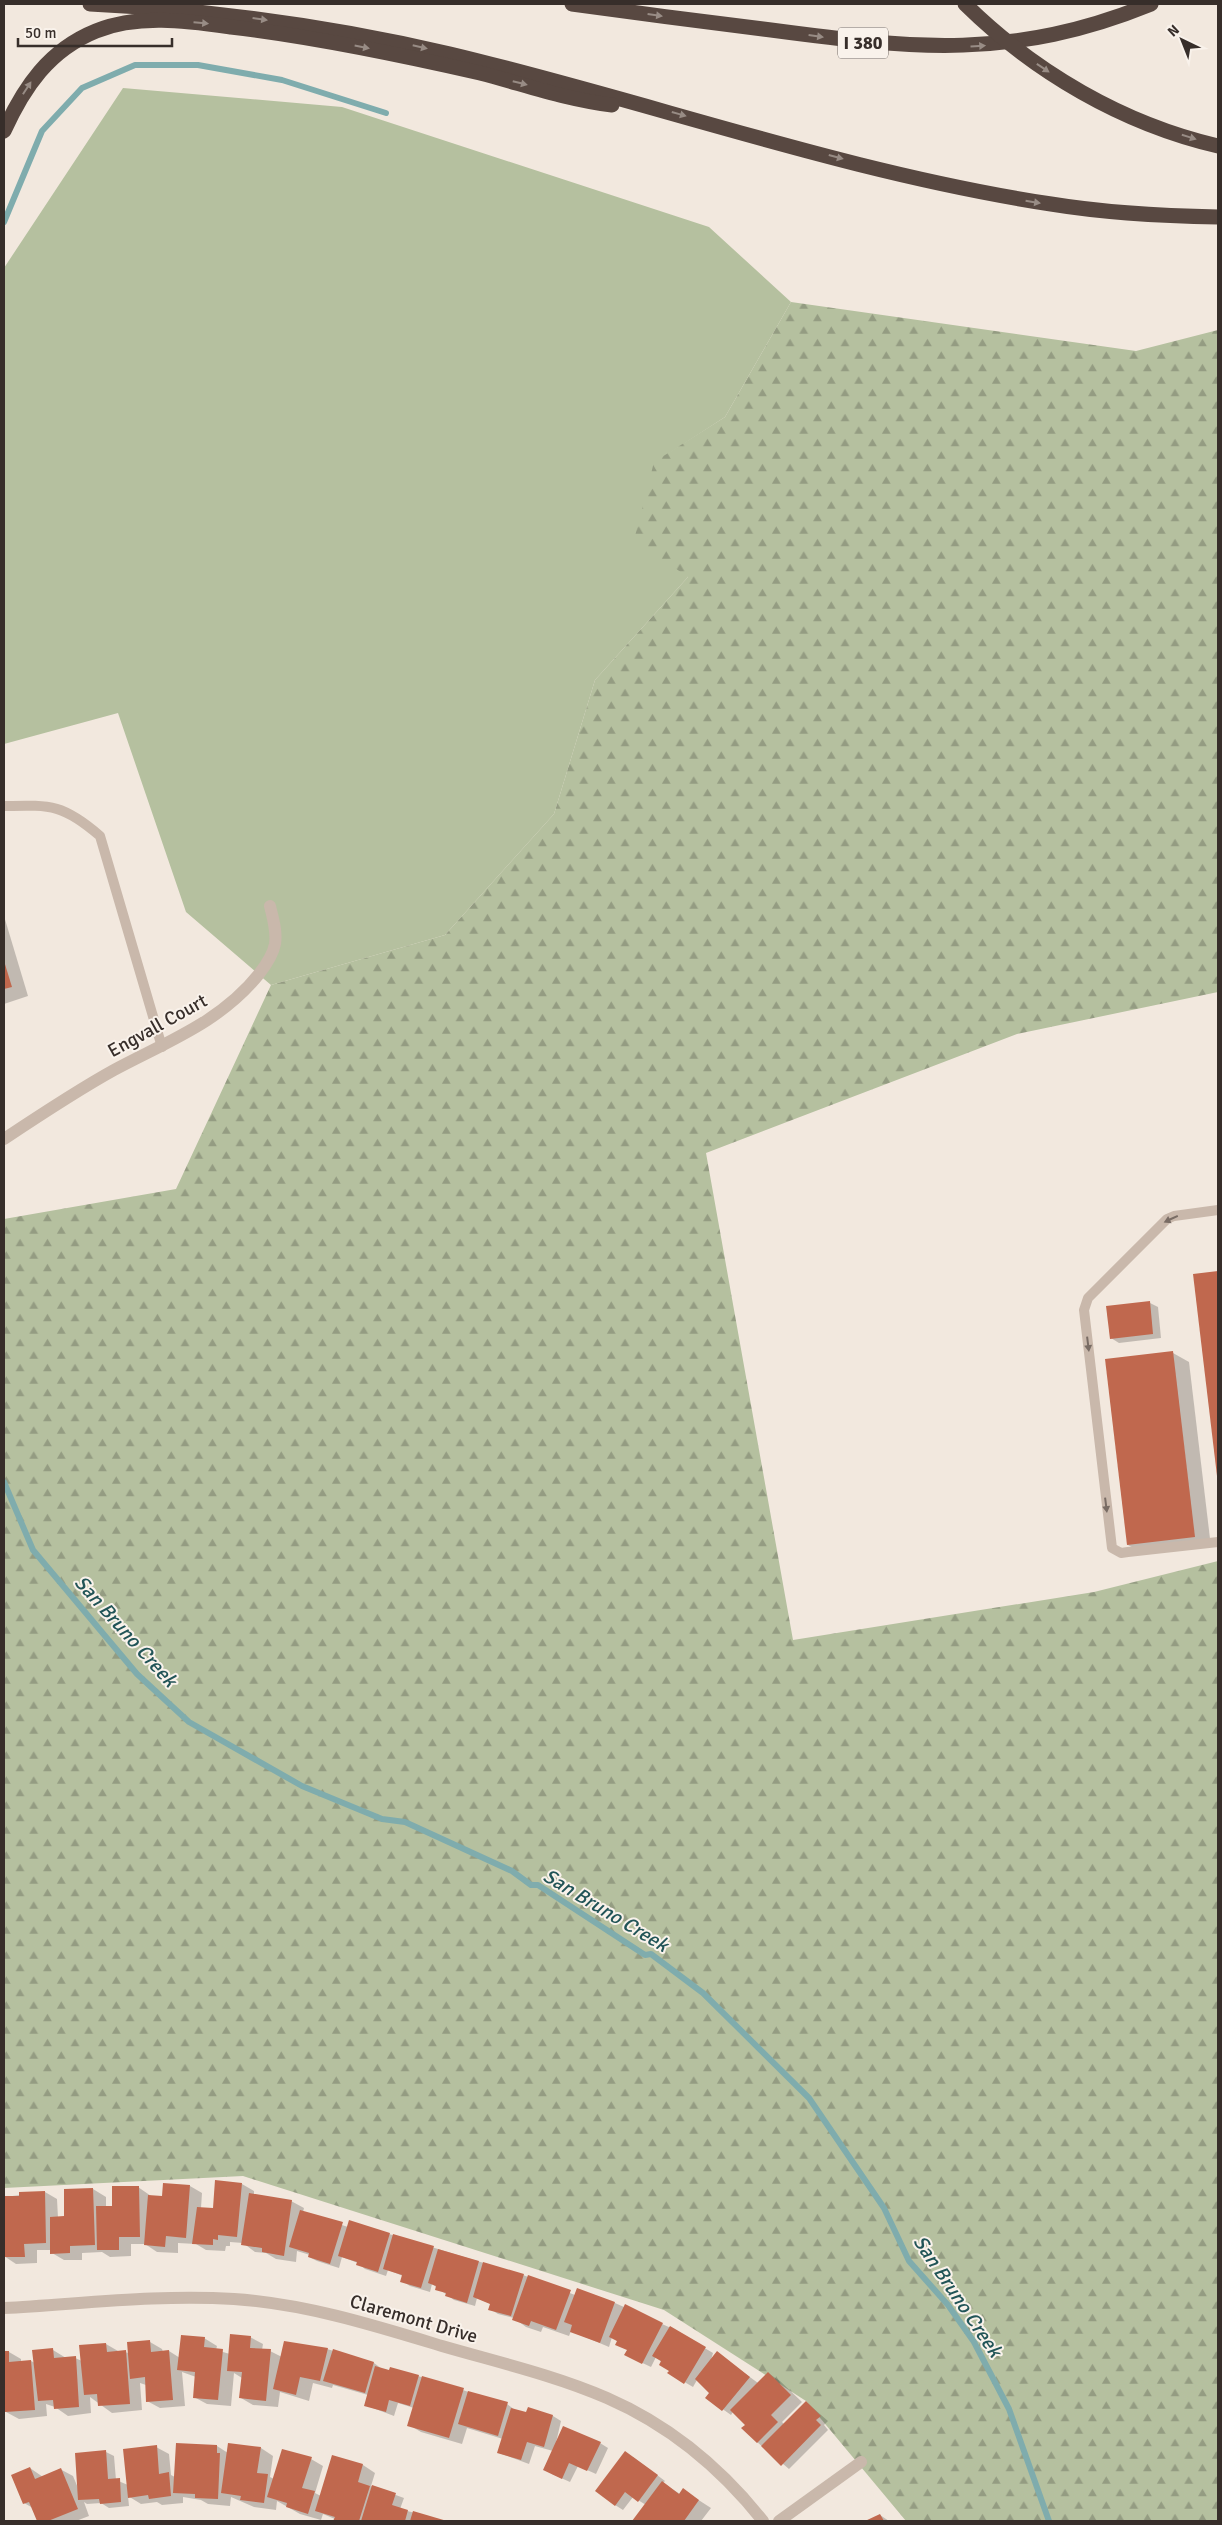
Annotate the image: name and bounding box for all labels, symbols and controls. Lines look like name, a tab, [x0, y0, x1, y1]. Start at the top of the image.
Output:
one-way arrow	[647, 11, 663, 19]
scale bar	[18, 15, 171, 47]
one-way arrow	[252, 15, 268, 23]
north arrow	[1157, 15, 1207, 65]
one-way arrow	[193, 20, 209, 28]
text: N	[1164, 21, 1183, 40]
text: 50 m	[25, 24, 56, 42]
road number: I 380	[838, 28, 888, 58]
one-way arrow	[808, 32, 824, 40]
one-way arrow	[970, 42, 986, 50]
one-way arrow	[354, 43, 369, 51]
one-way arrow	[413, 43, 428, 51]
one-way arrow	[1036, 63, 1050, 73]
one-way arrow	[512, 80, 527, 88]
one-way arrow	[22, 81, 32, 95]
one-way arrow	[671, 111, 686, 119]
one-way arrow	[1182, 134, 1197, 142]
one-way arrow	[828, 154, 843, 162]
one-way arrow	[1025, 198, 1041, 206]
street label: Engvall Court	[103, 989, 212, 1063]
one-way arrow	[1164, 1215, 1178, 1223]
one-way arrow	[1084, 1336, 1092, 1352]
one-way arrow	[1102, 1498, 1110, 1514]
water label: San Bruno Creek	[69, 1570, 184, 1694]
water label: San Bruno Creek	[539, 1863, 675, 1959]
water label: San Bruno Creek	[908, 2231, 1009, 2364]
street label: Claremont Drive	[347, 2289, 480, 2349]

